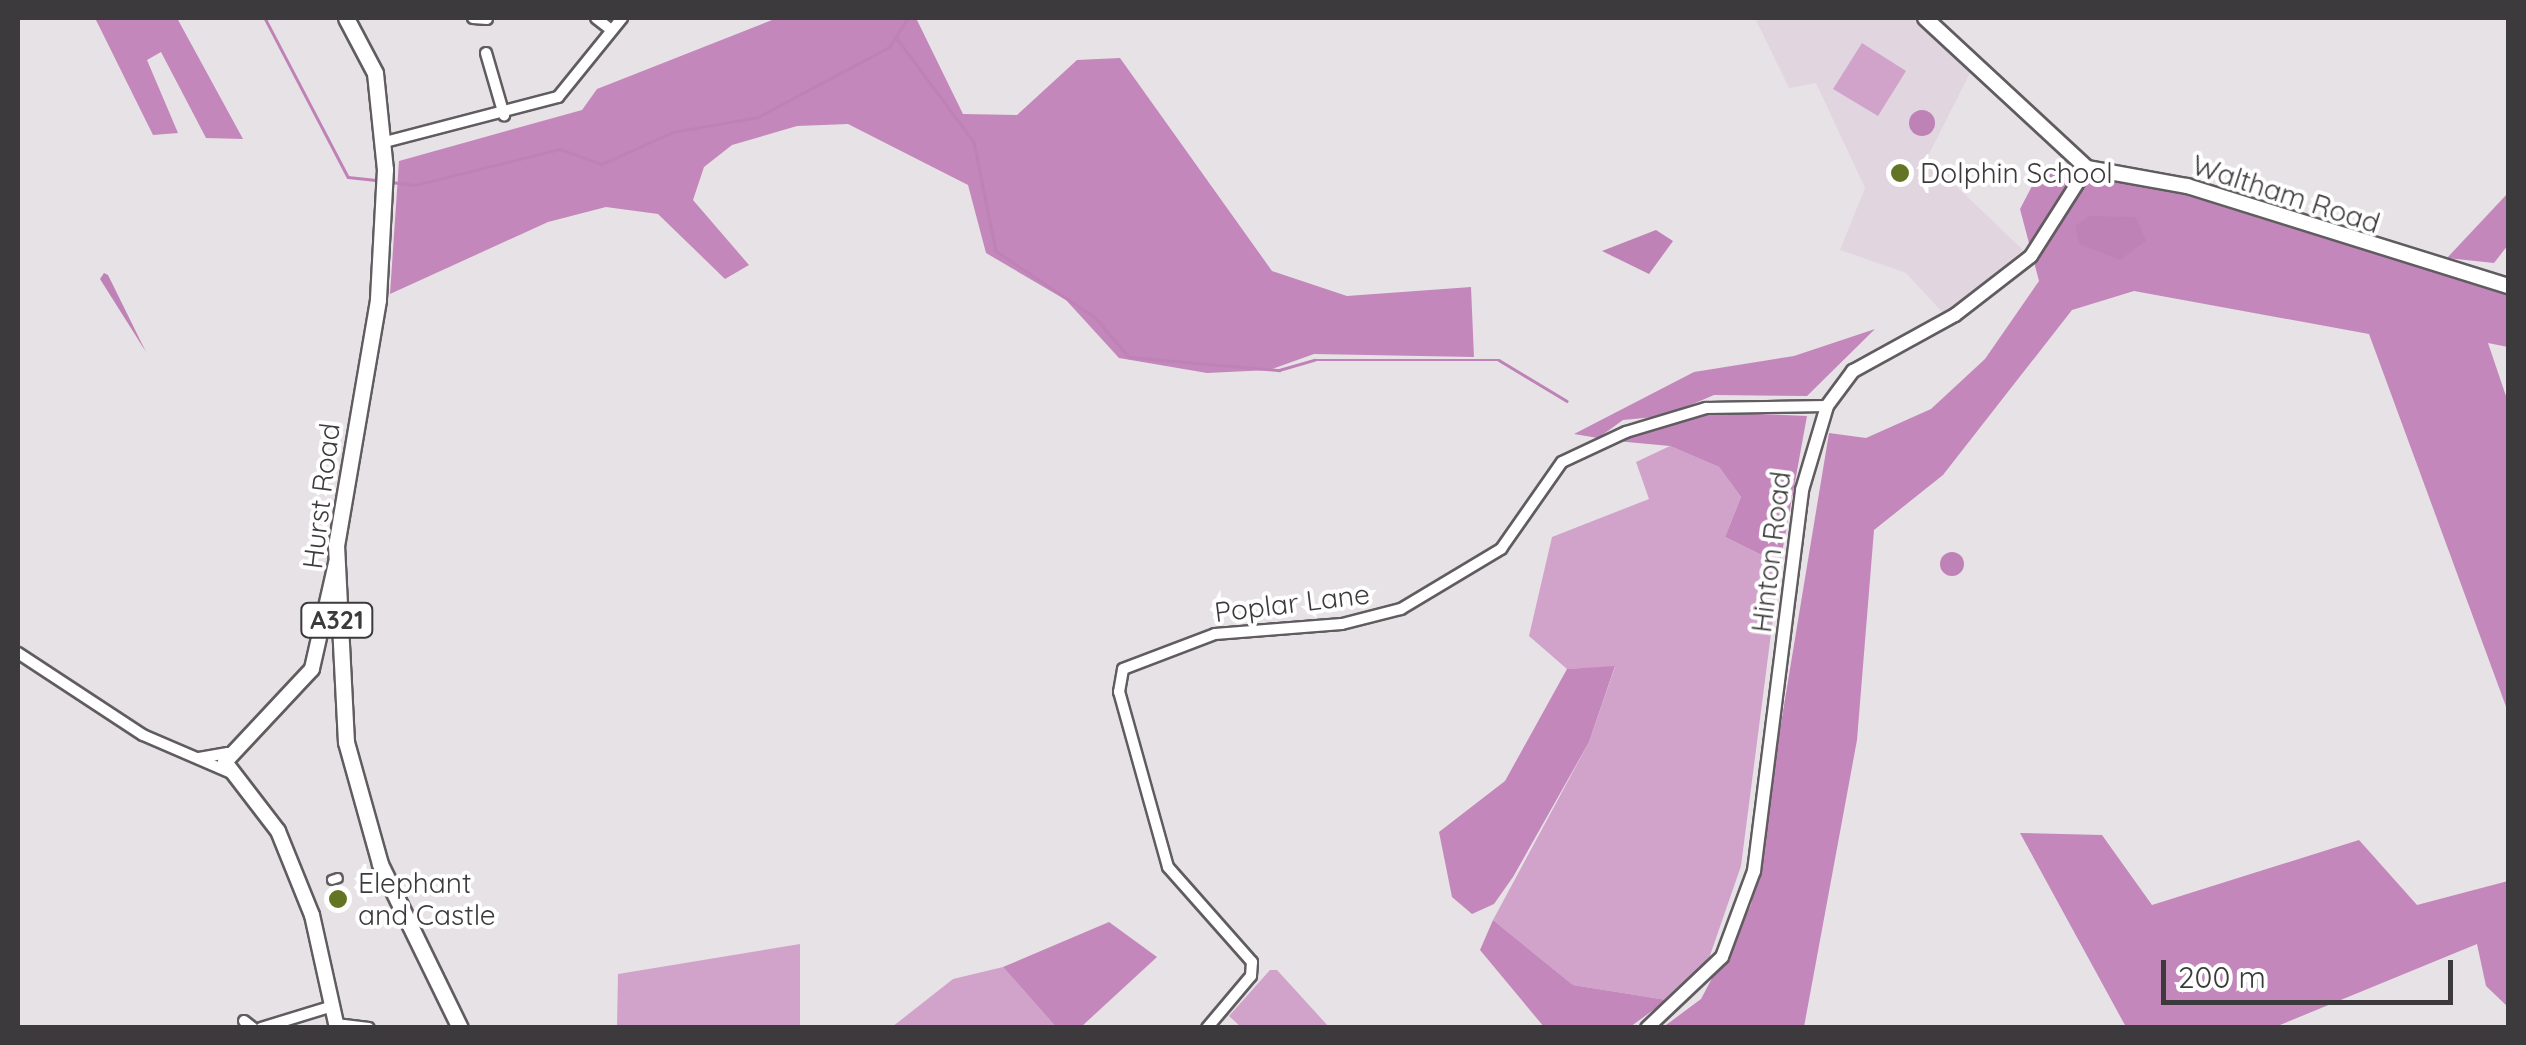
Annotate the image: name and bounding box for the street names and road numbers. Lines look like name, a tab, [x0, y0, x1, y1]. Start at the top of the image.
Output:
street label: Waltham Road	[2188, 148, 2384, 240]
street label: Hurst Road	[295, 421, 347, 571]
street label: Hinton Road	[1744, 470, 1798, 634]
street label: Poplar Lane	[1213, 577, 1371, 629]
road number: A321	[300, 600, 374, 640]

